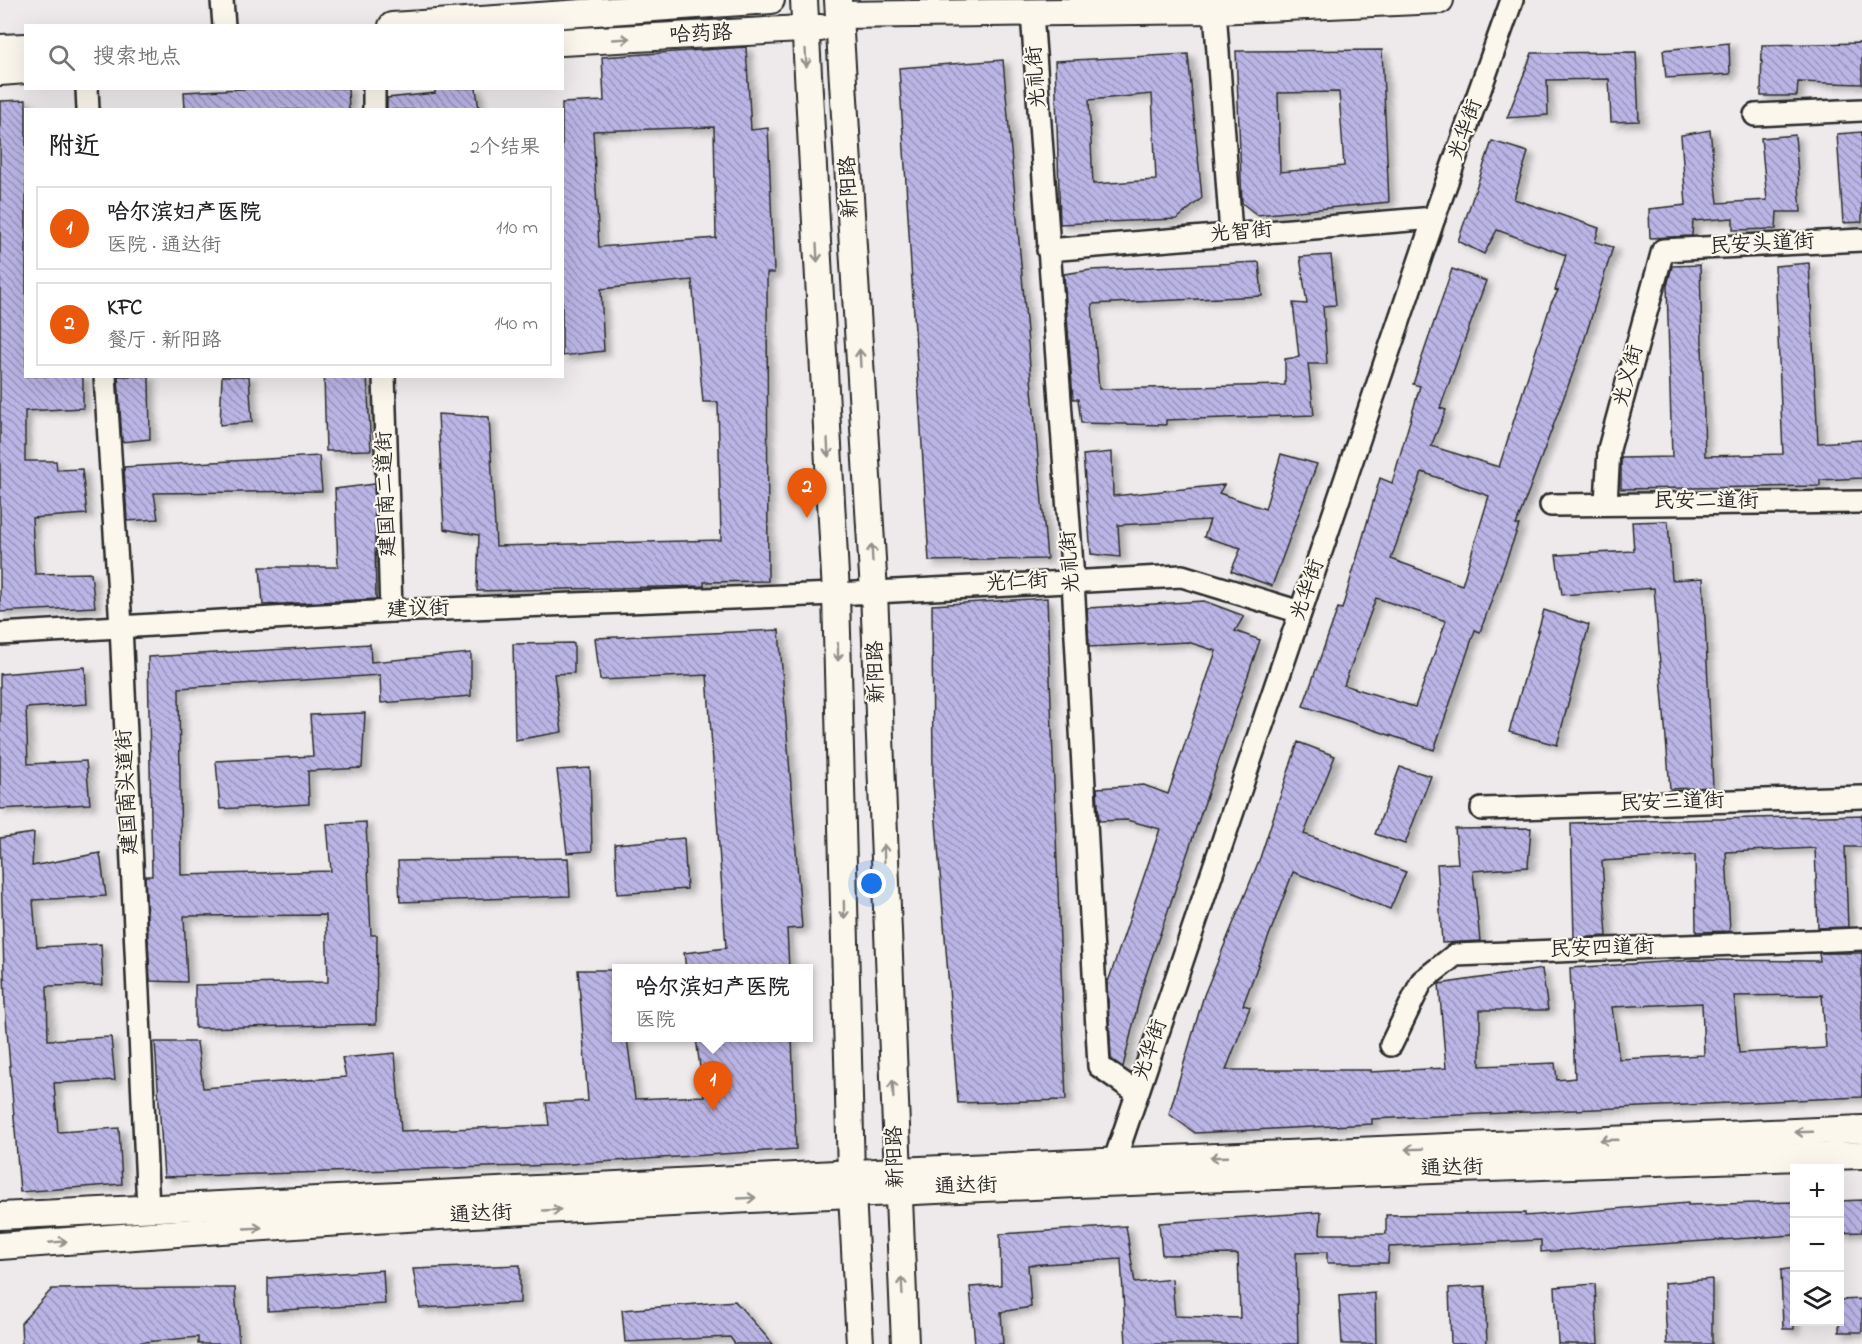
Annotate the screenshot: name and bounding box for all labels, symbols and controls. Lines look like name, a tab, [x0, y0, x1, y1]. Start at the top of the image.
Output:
street label: 哈药路	[669, 18, 733, 52]
search box	[24, 24, 564, 90]
one-way arrow	[610, 33, 630, 44]
icon: search	[45, 41, 78, 74]
text: 搜索地点	[93, 42, 181, 74]
street label: 光礼街	[1020, 45, 1054, 109]
one-way arrow	[801, 48, 812, 68]
street label: 光华街	[1441, 95, 1491, 165]
text: 附近	[48, 129, 100, 167]
text: 2个结果	[470, 134, 540, 163]
street label: 新阳路	[833, 155, 867, 219]
text: 哈尔滨妇产医院	[107, 198, 261, 230]
text: 1	[66, 214, 73, 243]
text: 110 m	[496, 214, 538, 243]
street label: 光智街	[1208, 215, 1274, 251]
street label: 民安头道街	[1709, 227, 1815, 263]
text: 医院 · 通达街	[107, 232, 221, 261]
one-way arrow	[812, 243, 823, 263]
text: KFC	[107, 293, 142, 325]
text: 2	[65, 310, 74, 339]
text: 140 m	[494, 310, 538, 339]
text: 餐厅 · 新阳路	[107, 327, 221, 356]
street label: 光义街	[1606, 342, 1652, 410]
one-way arrow	[854, 349, 865, 369]
street label: 建国南二道街	[370, 431, 404, 557]
one-way arrow	[823, 437, 834, 457]
pin: 2	[788, 468, 826, 518]
street label: 民安二道街	[1654, 487, 1759, 517]
street label: 光礼街	[1054, 530, 1088, 594]
one-way arrow	[866, 543, 877, 563]
street label: 光华街	[1284, 555, 1332, 625]
street label: 光仁街	[985, 566, 1049, 600]
street label: 建议街	[386, 594, 450, 626]
street label: 新阳路	[861, 640, 893, 704]
one-way arrow	[832, 642, 843, 662]
street label: 建国南头道街	[110, 728, 146, 856]
street label: 民安三道街	[1619, 786, 1725, 820]
one-way arrow	[879, 843, 890, 863]
your location	[857, 869, 886, 898]
one-way arrow	[839, 900, 850, 920]
street label: 民安四道街	[1549, 932, 1655, 966]
popup	[612, 964, 813, 1042]
text: 哈尔滨妇产医院	[635, 973, 790, 1005]
text: 医院	[635, 1007, 675, 1036]
street label: 光华街	[1127, 1015, 1175, 1085]
pin: 1	[694, 1062, 732, 1111]
one-way arrow	[888, 1080, 899, 1100]
street label: 新阳路	[880, 1125, 912, 1189]
one-way arrow	[1794, 1126, 1814, 1137]
one-way arrow	[1599, 1135, 1619, 1146]
one-way arrow	[1404, 1143, 1424, 1154]
one-way arrow	[1210, 1151, 1230, 1162]
street label: 通达街	[1420, 1153, 1484, 1185]
map controls	[1790, 1164, 1844, 1326]
button: +	[1790, 1164, 1844, 1218]
street label: 通达街	[934, 1171, 998, 1203]
one-way arrow	[736, 1193, 756, 1204]
street label: 通达街	[449, 1198, 513, 1232]
one-way arrow	[542, 1205, 562, 1216]
button: −	[1790, 1218, 1844, 1272]
one-way arrow	[242, 1223, 262, 1234]
one-way arrow	[48, 1236, 68, 1247]
button: layers	[1790, 1272, 1844, 1326]
one-way arrow	[896, 1276, 907, 1296]

